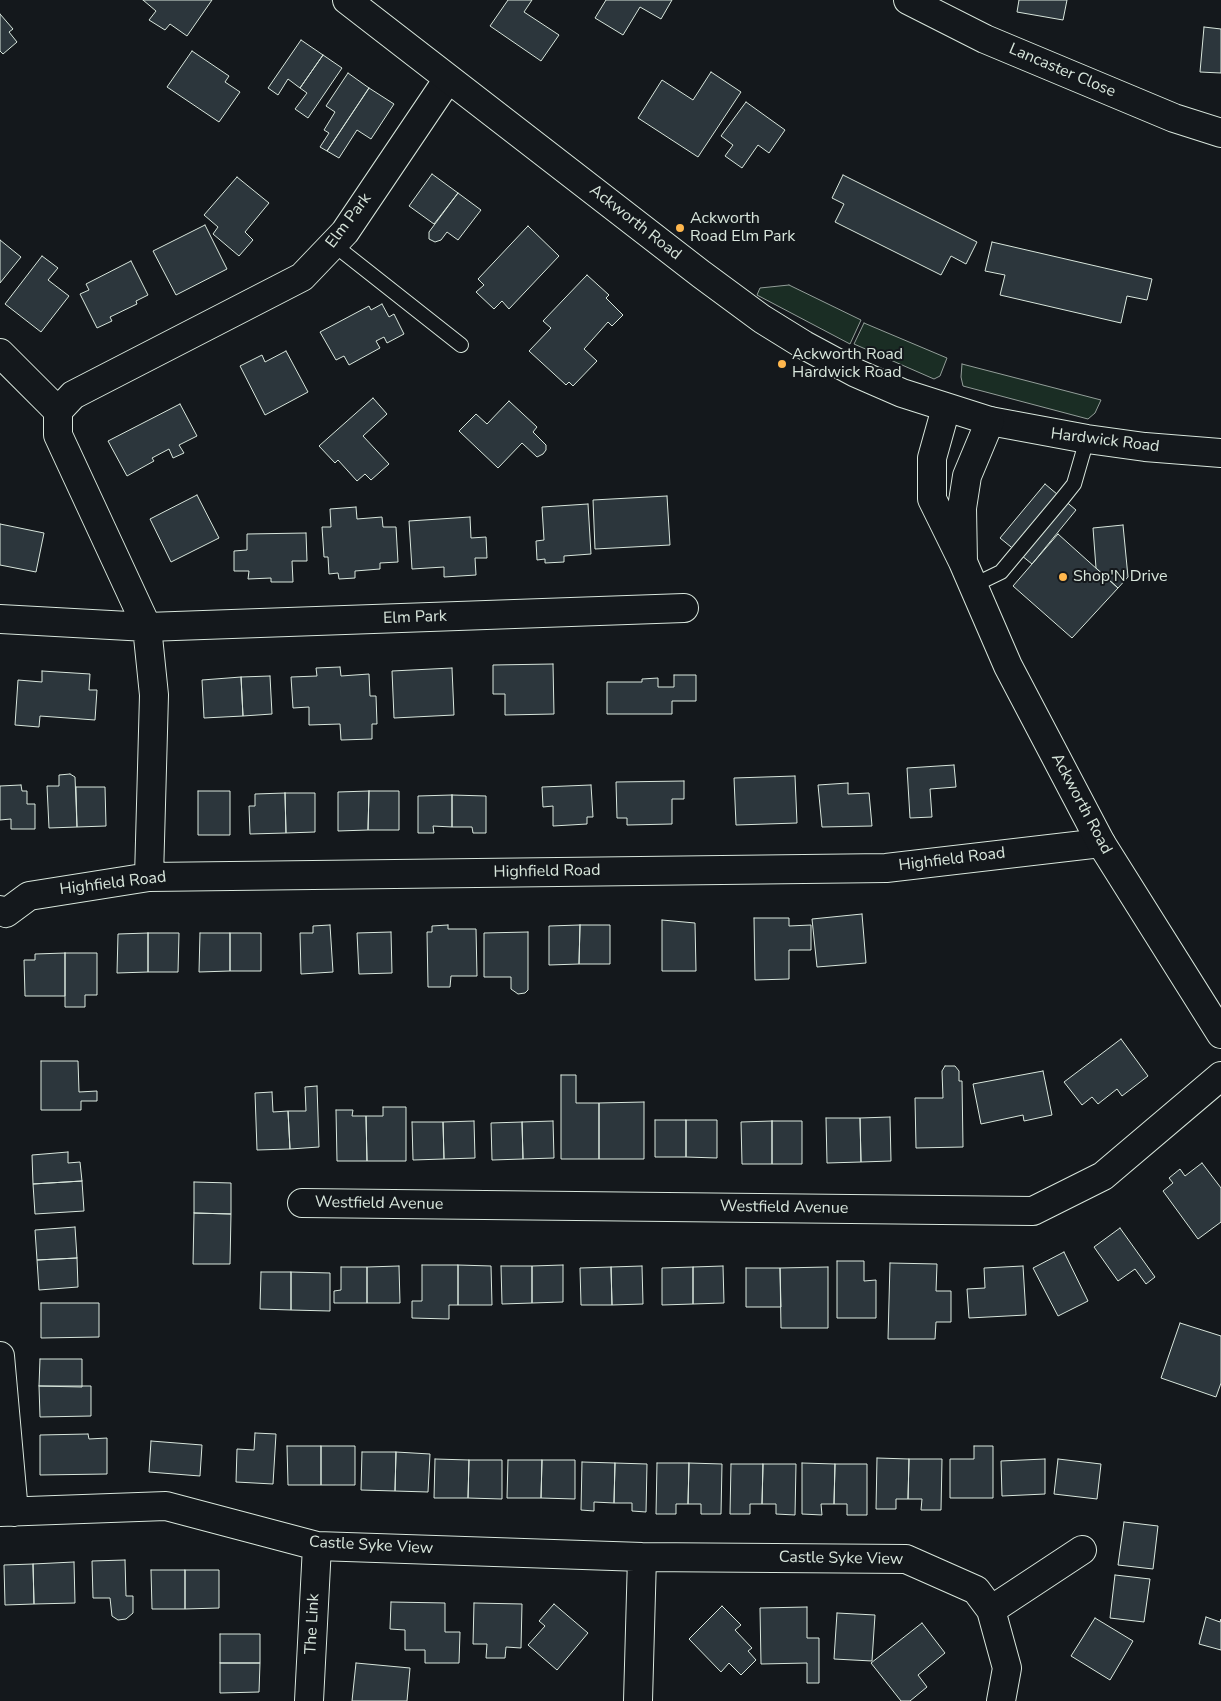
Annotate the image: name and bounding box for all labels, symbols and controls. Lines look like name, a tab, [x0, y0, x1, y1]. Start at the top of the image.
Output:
street label: Lancaster Close	[1006, 40, 1118, 102]
street label: Ackworth Road	[585, 181, 685, 265]
street label: Elm Park	[322, 190, 376, 252]
place label: Ackworth Road Elm Park	[690, 209, 795, 247]
marker: Ackworth Road Elm Park	[674, 222, 686, 234]
place label: Ackworth Road Hardwick Road	[792, 345, 903, 383]
marker: Ackworth Road Hardwick Road	[776, 358, 788, 370]
street label: Hardwick Road	[1049, 425, 1161, 457]
place label: Shop'N Drive	[1073, 567, 1168, 587]
marker: Shop'N Drive	[1057, 571, 1069, 583]
street label: Elm Park	[383, 607, 447, 629]
street label: Ackworth Road	[1046, 750, 1116, 858]
street label: Highfield Road	[898, 844, 1006, 876]
street label: Highfield Road	[493, 861, 601, 883]
street label: Highfield Road	[59, 868, 167, 900]
street label: Westfield Avenue	[315, 1193, 443, 1215]
street label: Westfield Avenue	[720, 1197, 848, 1219]
street label: Castle Syke View	[308, 1533, 434, 1559]
street label: Castle Syke View	[779, 1548, 903, 1570]
street label: The Link	[302, 1593, 324, 1655]

